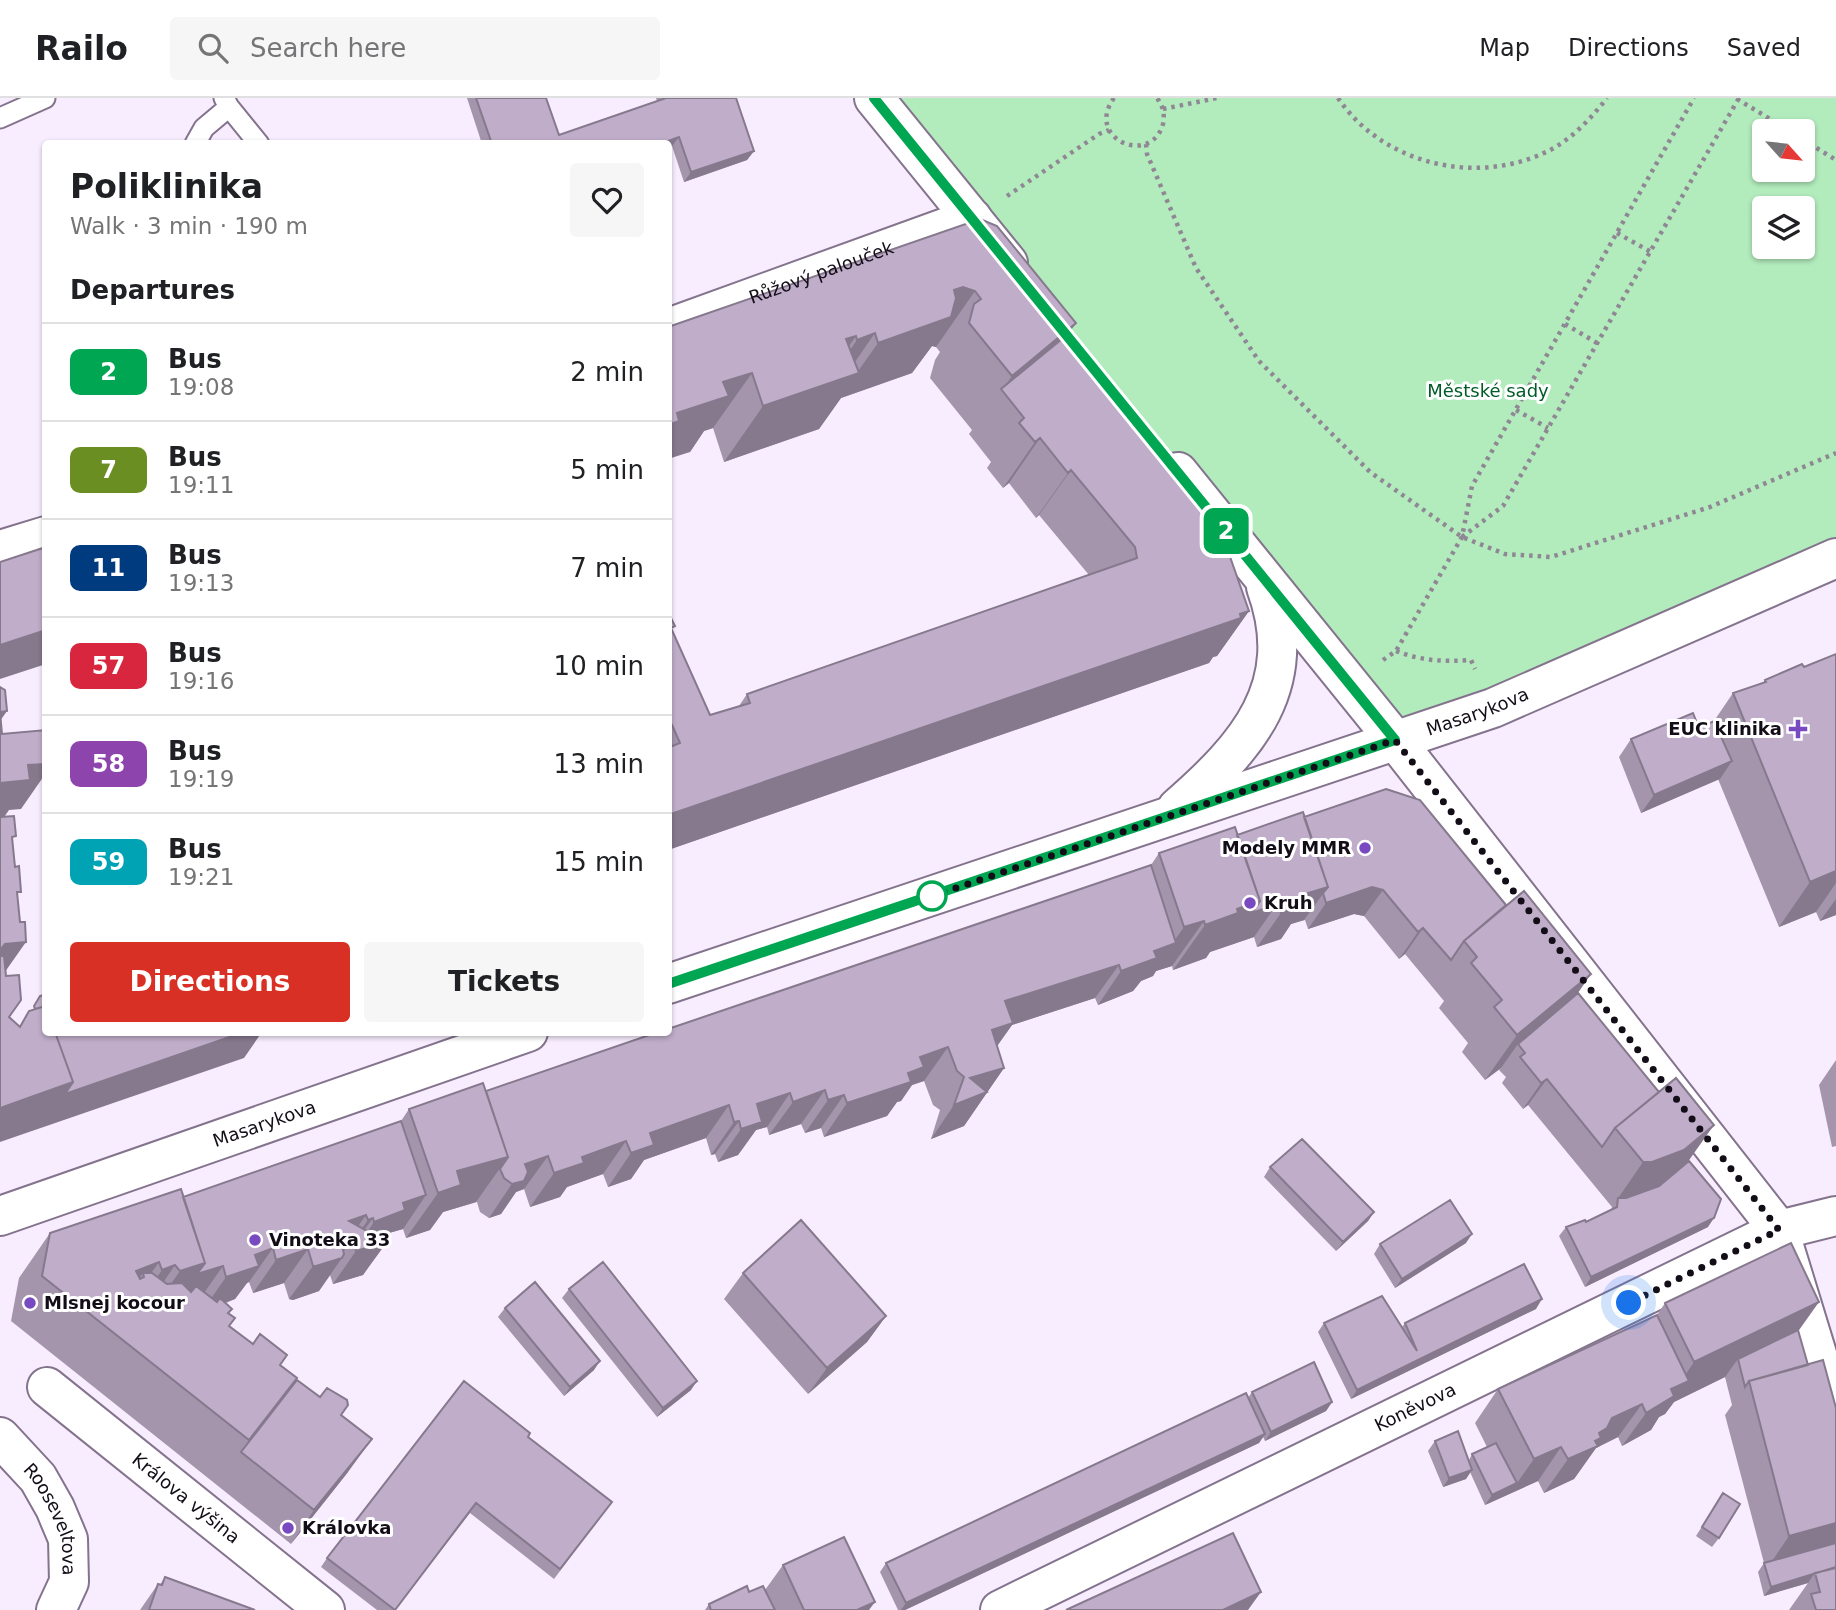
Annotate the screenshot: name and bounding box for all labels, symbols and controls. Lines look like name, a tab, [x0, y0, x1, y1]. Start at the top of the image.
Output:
search box	[170, 17, 660, 80]
text: Railo	[35, 29, 128, 68]
icon: search	[194, 29, 232, 67]
text: Search here	[250, 33, 406, 63]
text: Map	[1479, 34, 1530, 62]
text: Directions	[1568, 34, 1689, 62]
text: Saved	[1727, 34, 1801, 62]
north arrow	[1752, 119, 1815, 182]
map controls	[1752, 119, 1815, 259]
button: heart	[570, 163, 644, 237]
text: Poliklinika	[70, 167, 263, 206]
button: layers	[1752, 196, 1815, 259]
text: Walk · 3 min · 190 m	[70, 213, 308, 239]
street label: Růžový palouček	[746, 236, 897, 308]
text: Departures	[70, 275, 235, 305]
text: Bus	[168, 344, 222, 374]
text: 2 min	[570, 357, 644, 387]
text: 2	[100, 358, 117, 386]
text: 19:08	[168, 374, 234, 400]
park label: Městské sady	[1427, 380, 1549, 401]
text: Bus	[168, 442, 222, 472]
text: 5 min	[570, 455, 644, 485]
text: 7	[100, 456, 117, 484]
text: 19:11	[168, 472, 234, 498]
line badge: 2	[1203, 508, 1249, 554]
text: 2	[1218, 517, 1234, 545]
text: Bus	[168, 540, 222, 570]
text: 7 min	[570, 553, 644, 583]
text: 11	[92, 554, 125, 582]
text: 19:13	[168, 570, 234, 596]
text: Bus	[168, 638, 222, 668]
text: 10 min	[554, 651, 644, 681]
text: 57	[92, 652, 125, 680]
text: 19:16	[168, 668, 234, 694]
street label: Masarykova	[1423, 683, 1532, 740]
place label: EUC klinika	[1668, 718, 1782, 739]
marker: EUC klinika	[1788, 719, 1808, 739]
text: Bus	[168, 736, 222, 766]
text: 13 min	[554, 749, 644, 779]
text: 58	[92, 750, 125, 778]
text: 19:19	[168, 766, 234, 792]
text: Bus	[168, 834, 222, 864]
place label: Modely MMR	[1222, 837, 1351, 858]
marker: Modely MMR	[1357, 840, 1373, 856]
text: 15 min	[554, 847, 644, 877]
text: 59	[92, 848, 125, 876]
text: 19:21	[168, 864, 234, 890]
unlabelled marker	[917, 881, 947, 911]
place label: Kruh	[1264, 892, 1312, 913]
marker: Kruh	[1242, 895, 1258, 911]
button: Directions	[70, 942, 350, 1022]
button: Tickets	[364, 942, 644, 1022]
street label: Masarykova	[210, 1096, 318, 1151]
place label: Vinoteka 33	[269, 1229, 390, 1250]
marker: Vinoteka 33	[247, 1232, 263, 1248]
your location	[1611, 1285, 1646, 1320]
place label: Mlsnej kocour	[44, 1292, 185, 1313]
marker: Mlsnej kocour	[22, 1295, 38, 1311]
street label: Koněvova	[1371, 1378, 1459, 1436]
street label: Králova výšina	[128, 1449, 244, 1547]
street label: Rooseveltova	[20, 1459, 80, 1576]
place label: Královka	[302, 1517, 391, 1538]
marker: Královka	[280, 1520, 296, 1536]

